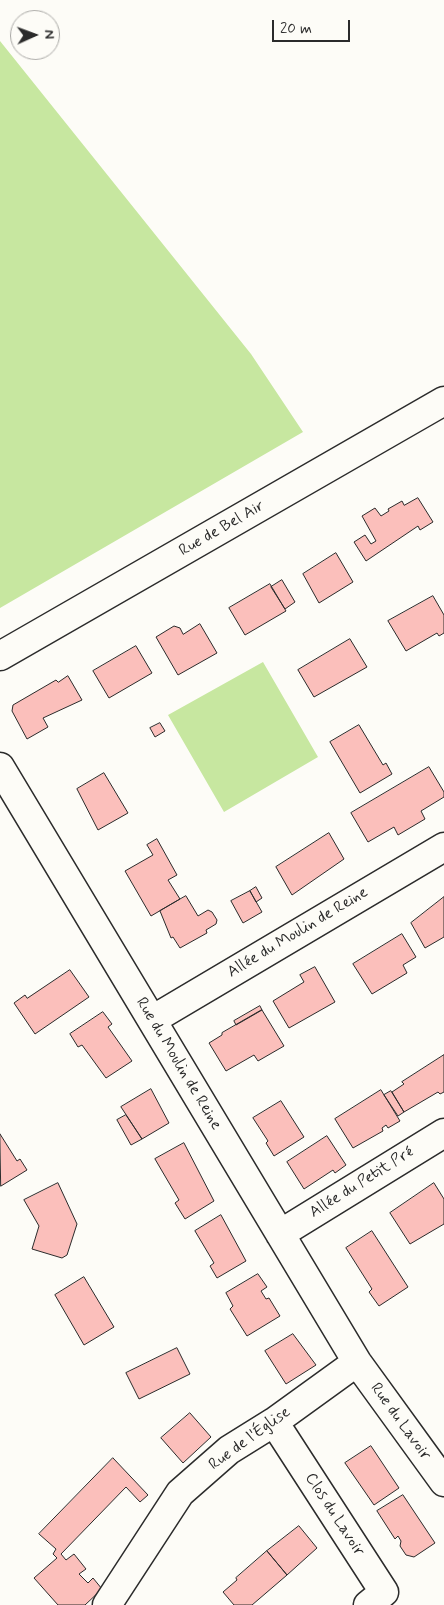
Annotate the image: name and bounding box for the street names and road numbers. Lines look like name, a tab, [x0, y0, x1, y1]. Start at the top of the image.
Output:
street label: Rue de Bel Air	[176, 497, 268, 561]
street label: Allée du Moulin de Reine	[224, 883, 372, 983]
street label: Rue du Moulin de Reine	[131, 994, 225, 1134]
street label: Allée du Petit Pré	[306, 1143, 418, 1223]
street label: Rue du Lavoir	[366, 1380, 434, 1464]
street label: Rue de l'Église	[206, 1403, 294, 1475]
street label: Clos du Lavoir	[300, 1470, 368, 1560]

